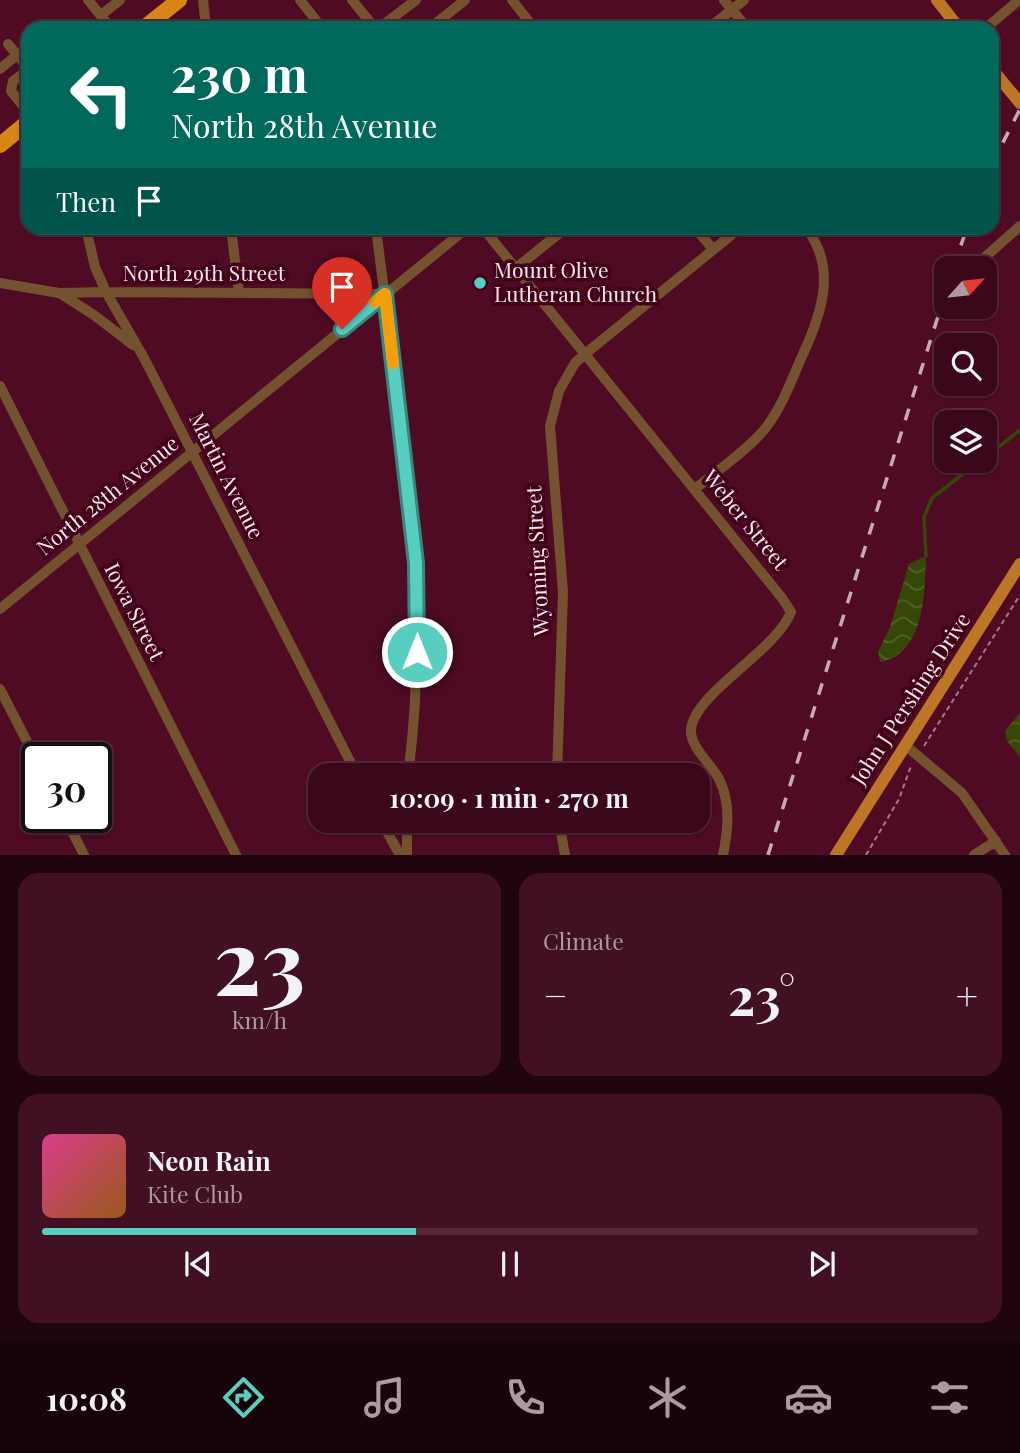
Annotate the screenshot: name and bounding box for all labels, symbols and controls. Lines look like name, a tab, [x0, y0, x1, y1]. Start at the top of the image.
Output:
text: 230 m	[171, 40, 308, 105]
icon: left	[56, 49, 147, 140]
text: North 28th Avenue	[171, 103, 438, 146]
icon: arrive	[130, 182, 168, 220]
text: Then	[56, 184, 116, 219]
place label: Mount Olive Lutheran Church	[494, 255, 658, 307]
north arrow	[934, 256, 998, 318]
map controls	[934, 256, 997, 473]
pin	[312, 257, 372, 329]
street label: North 29th Street	[123, 258, 286, 286]
icon: arrive	[323, 268, 361, 306]
marker: Mount Olive Lutheran Church	[472, 275, 488, 291]
button: search	[934, 333, 997, 396]
street label: Martin Avenue	[184, 407, 272, 543]
button: layers	[934, 410, 997, 473]
street label: North 28th Avenue	[30, 429, 184, 560]
street label: Weber Street	[697, 462, 796, 575]
street label: Wyoming Street	[518, 485, 554, 638]
street label: Iowa Street	[99, 558, 173, 665]
street label: John J Pershing Drive	[843, 606, 976, 790]
position arrow	[380, 615, 454, 689]
speed limit sign: 30	[21, 742, 112, 833]
text: 10:09 · 1 min · 270 m	[389, 780, 629, 815]
text: 23	[213, 898, 306, 1019]
text: Climate	[543, 925, 624, 956]
text: 23°	[728, 960, 795, 1029]
text: −	[543, 969, 568, 1020]
text: +	[956, 969, 978, 1020]
text: km/h	[232, 1004, 287, 1035]
text: Neon Rain	[147, 1143, 271, 1178]
text: Kite Club	[147, 1178, 243, 1209]
icon: previous	[179, 1245, 217, 1283]
icon: pause	[491, 1245, 529, 1283]
icon: next	[803, 1245, 841, 1283]
icon: directions	[219, 1373, 268, 1422]
icon: music	[360, 1373, 409, 1422]
icon: phone	[501, 1373, 550, 1422]
icon: climate	[643, 1373, 692, 1422]
icon: car	[784, 1373, 833, 1422]
icon: filters	[925, 1373, 974, 1422]
text: 10:08	[46, 1376, 127, 1419]

